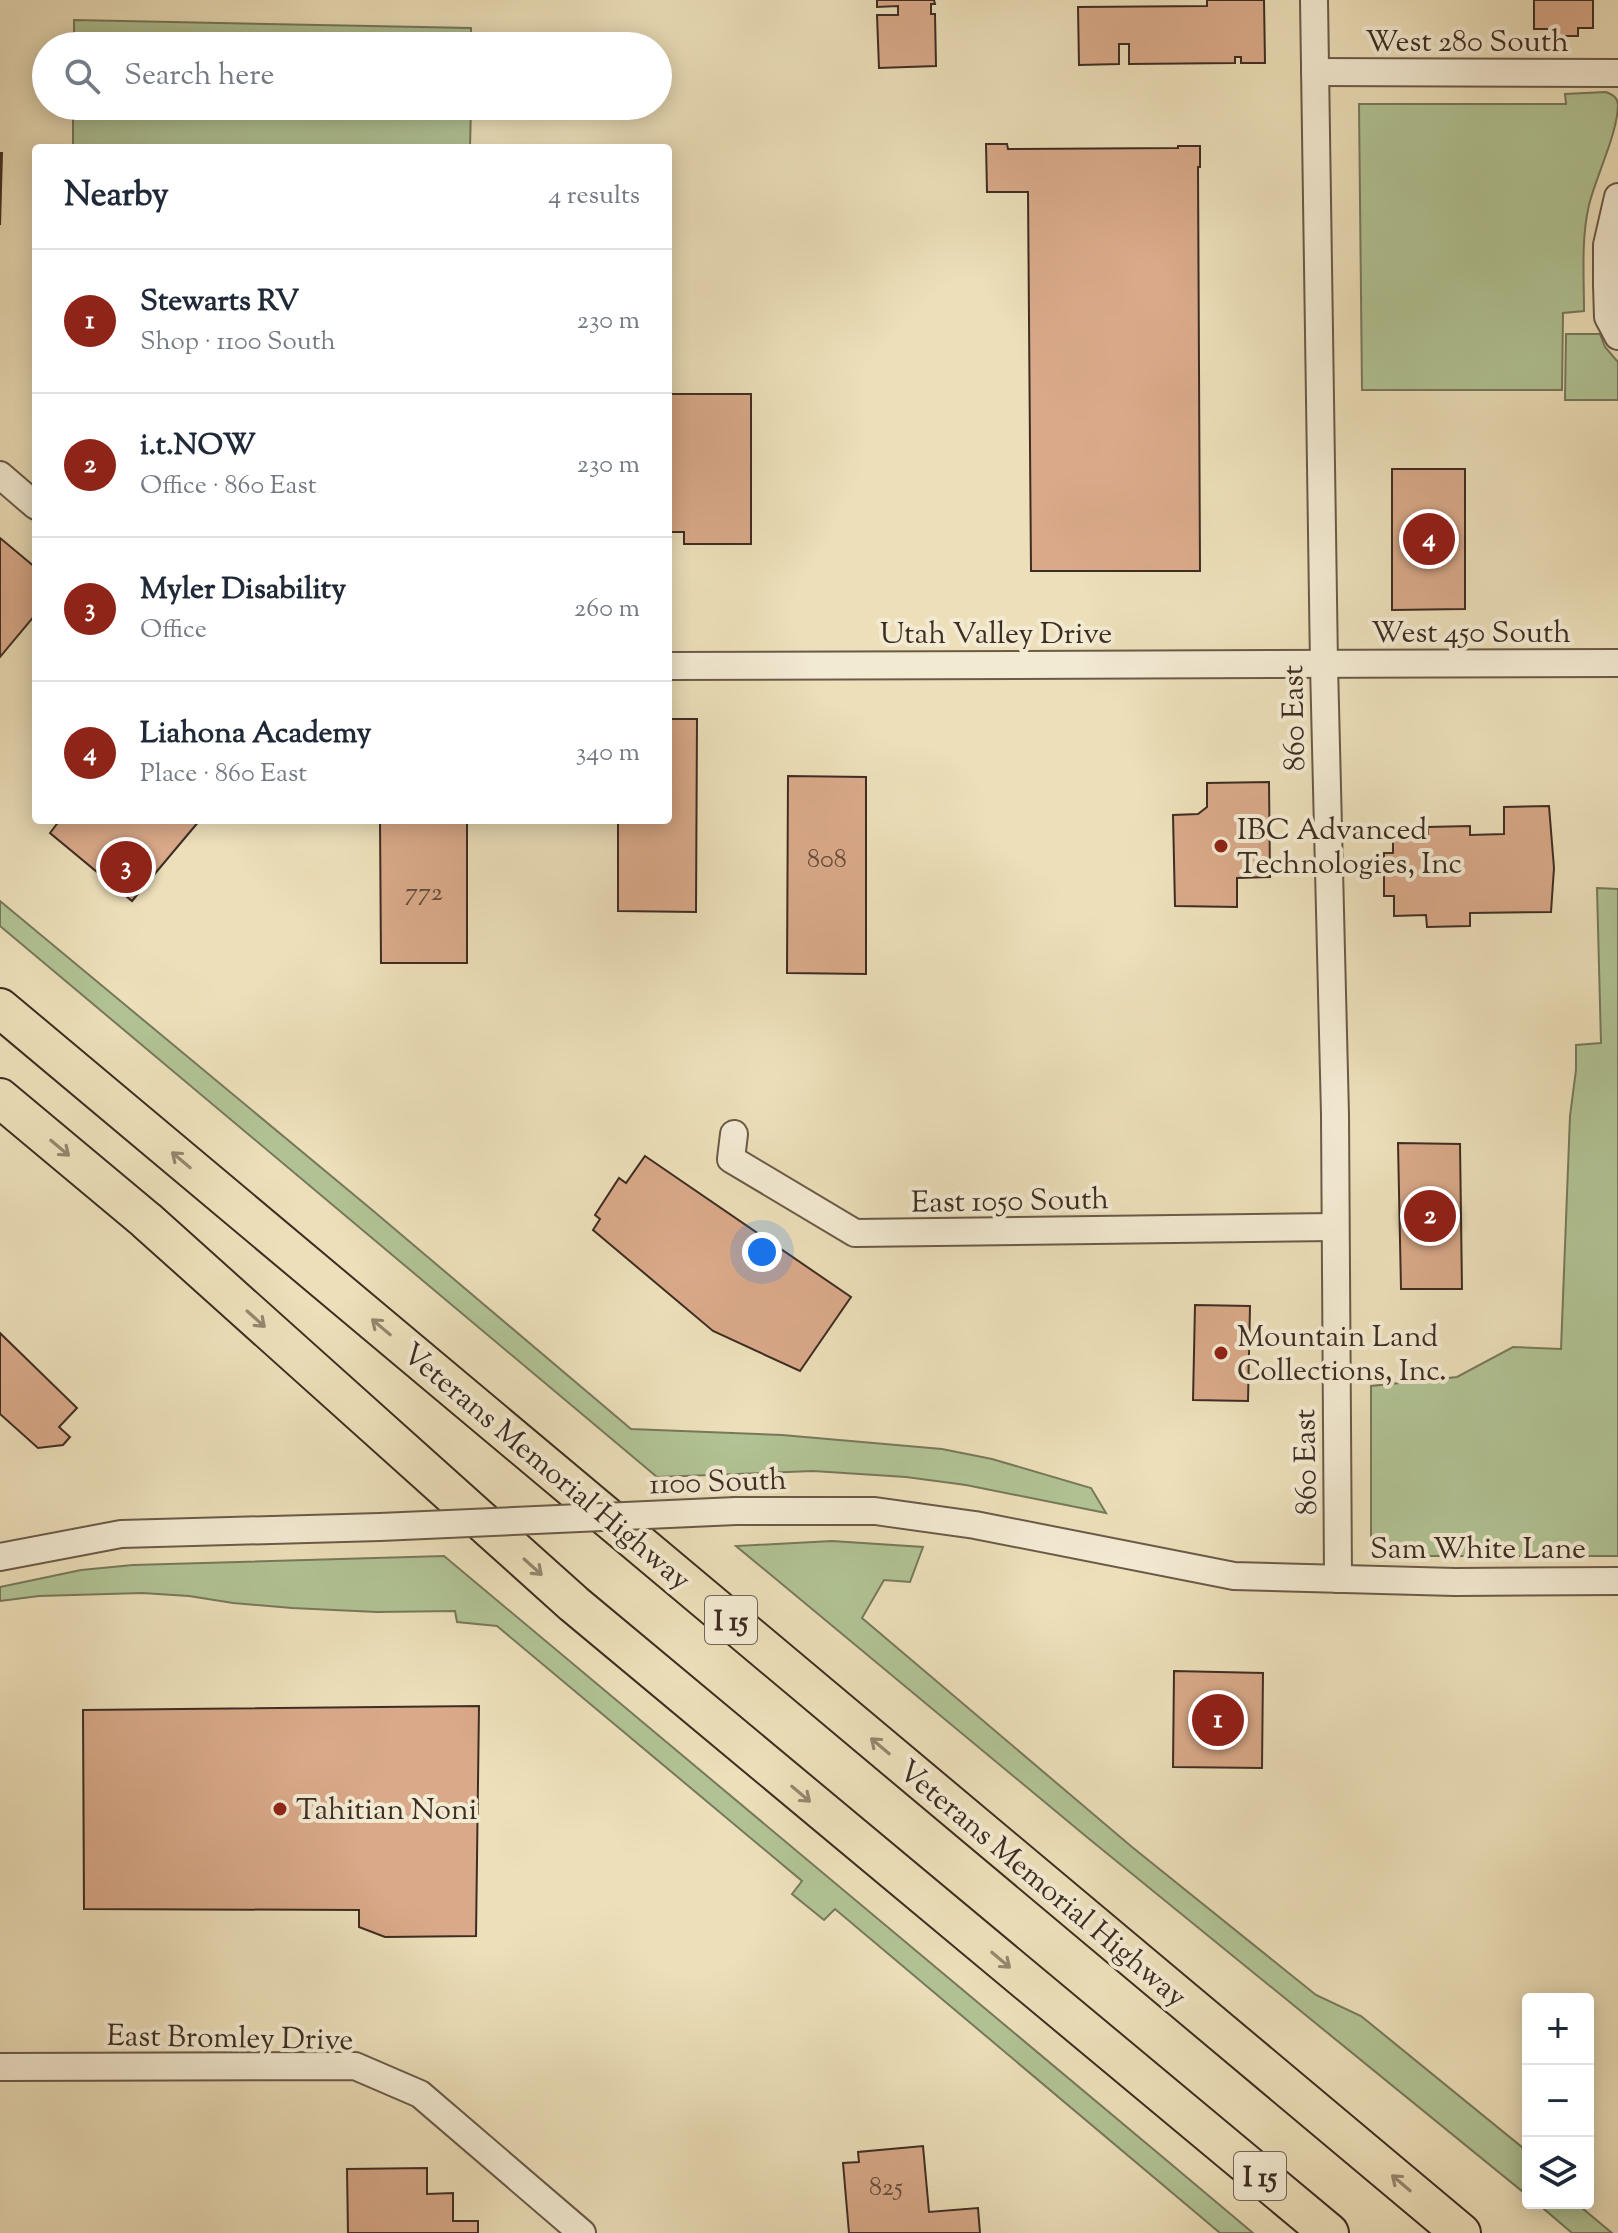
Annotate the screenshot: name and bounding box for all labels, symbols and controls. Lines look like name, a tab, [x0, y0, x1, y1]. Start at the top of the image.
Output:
street label: West 280 South	[1365, 22, 1569, 65]
search box	[32, 32, 672, 120]
icon: search	[60, 54, 104, 98]
text: Search here	[124, 55, 274, 98]
text: Nearby	[64, 172, 169, 221]
text: 4 results	[548, 178, 640, 215]
text: Stewarts RV	[140, 281, 299, 324]
text: 1	[86, 303, 94, 340]
text: 230 m	[577, 303, 640, 340]
text: Shop · 1100 South	[140, 324, 336, 361]
text: i.t.NOW	[140, 425, 256, 468]
text: 2	[84, 447, 96, 484]
text: 230 m	[577, 447, 640, 484]
text: Office · 860 East	[140, 468, 317, 505]
pin: 4	[1403, 509, 1455, 569]
text: Myler Disability	[140, 569, 346, 612]
text: 3	[85, 591, 95, 628]
text: 260 m	[574, 591, 640, 628]
text: Office	[140, 612, 207, 649]
street label: West 450 South	[1371, 613, 1571, 656]
street label: Utah Valley Drive	[880, 614, 1112, 657]
street label: 860 East	[1273, 665, 1318, 771]
text: Liahona Academy	[140, 713, 371, 756]
text: 4	[83, 735, 97, 772]
text: 340 m	[576, 735, 640, 772]
text: Place · 860 East	[140, 756, 307, 793]
place label: IBC Advanced Technologies, Inc	[1237, 810, 1462, 887]
pin: 3	[100, 837, 152, 897]
marker: IBC Advanced Technologies, Inc	[1212, 837, 1230, 855]
house number: 808	[807, 842, 847, 879]
house number: 772	[405, 875, 443, 912]
one-way arrow	[49, 1139, 69, 1157]
one-way arrow	[171, 1151, 192, 1169]
street label: East 1050 South	[911, 1179, 1110, 1226]
pin: 2	[1404, 1186, 1456, 1246]
your location	[742, 1232, 782, 1272]
one-way arrow	[245, 1309, 265, 1327]
place label: Mountain Land Collections, Inc.	[1237, 1317, 1446, 1394]
one-way arrow	[371, 1318, 391, 1336]
street label: Veterans Memorial Highway	[392, 1334, 699, 1602]
marker: Mountain Land Collections, Inc.	[1212, 1344, 1230, 1362]
street label: 860 East	[1285, 1409, 1330, 1515]
street label: 1100 South	[649, 1460, 788, 1507]
street label: Sam White Lane	[1370, 1529, 1586, 1572]
one-way arrow	[522, 1558, 542, 1576]
road number: I 15	[705, 1596, 757, 1644]
pin: 1	[1192, 1690, 1244, 1750]
one-way arrow	[870, 1737, 891, 1755]
street label: Veterans Memorial Highway	[888, 1751, 1195, 2019]
one-way arrow	[790, 1785, 811, 1803]
place label: Tahitian Noni	[296, 1790, 477, 1833]
marker: Tahitian Noni	[271, 1800, 289, 1818]
one-way arrow	[990, 1951, 1011, 1969]
map controls	[1522, 1993, 1594, 2209]
button: +	[1522, 1993, 1594, 2065]
street label: East Bromley Drive	[106, 2016, 354, 2063]
button: −	[1522, 2065, 1594, 2137]
button: layers	[1522, 2137, 1594, 2209]
road number: I 15	[1234, 2152, 1286, 2200]
house number: 825	[869, 2170, 903, 2207]
one-way arrow	[1391, 2174, 1412, 2192]

